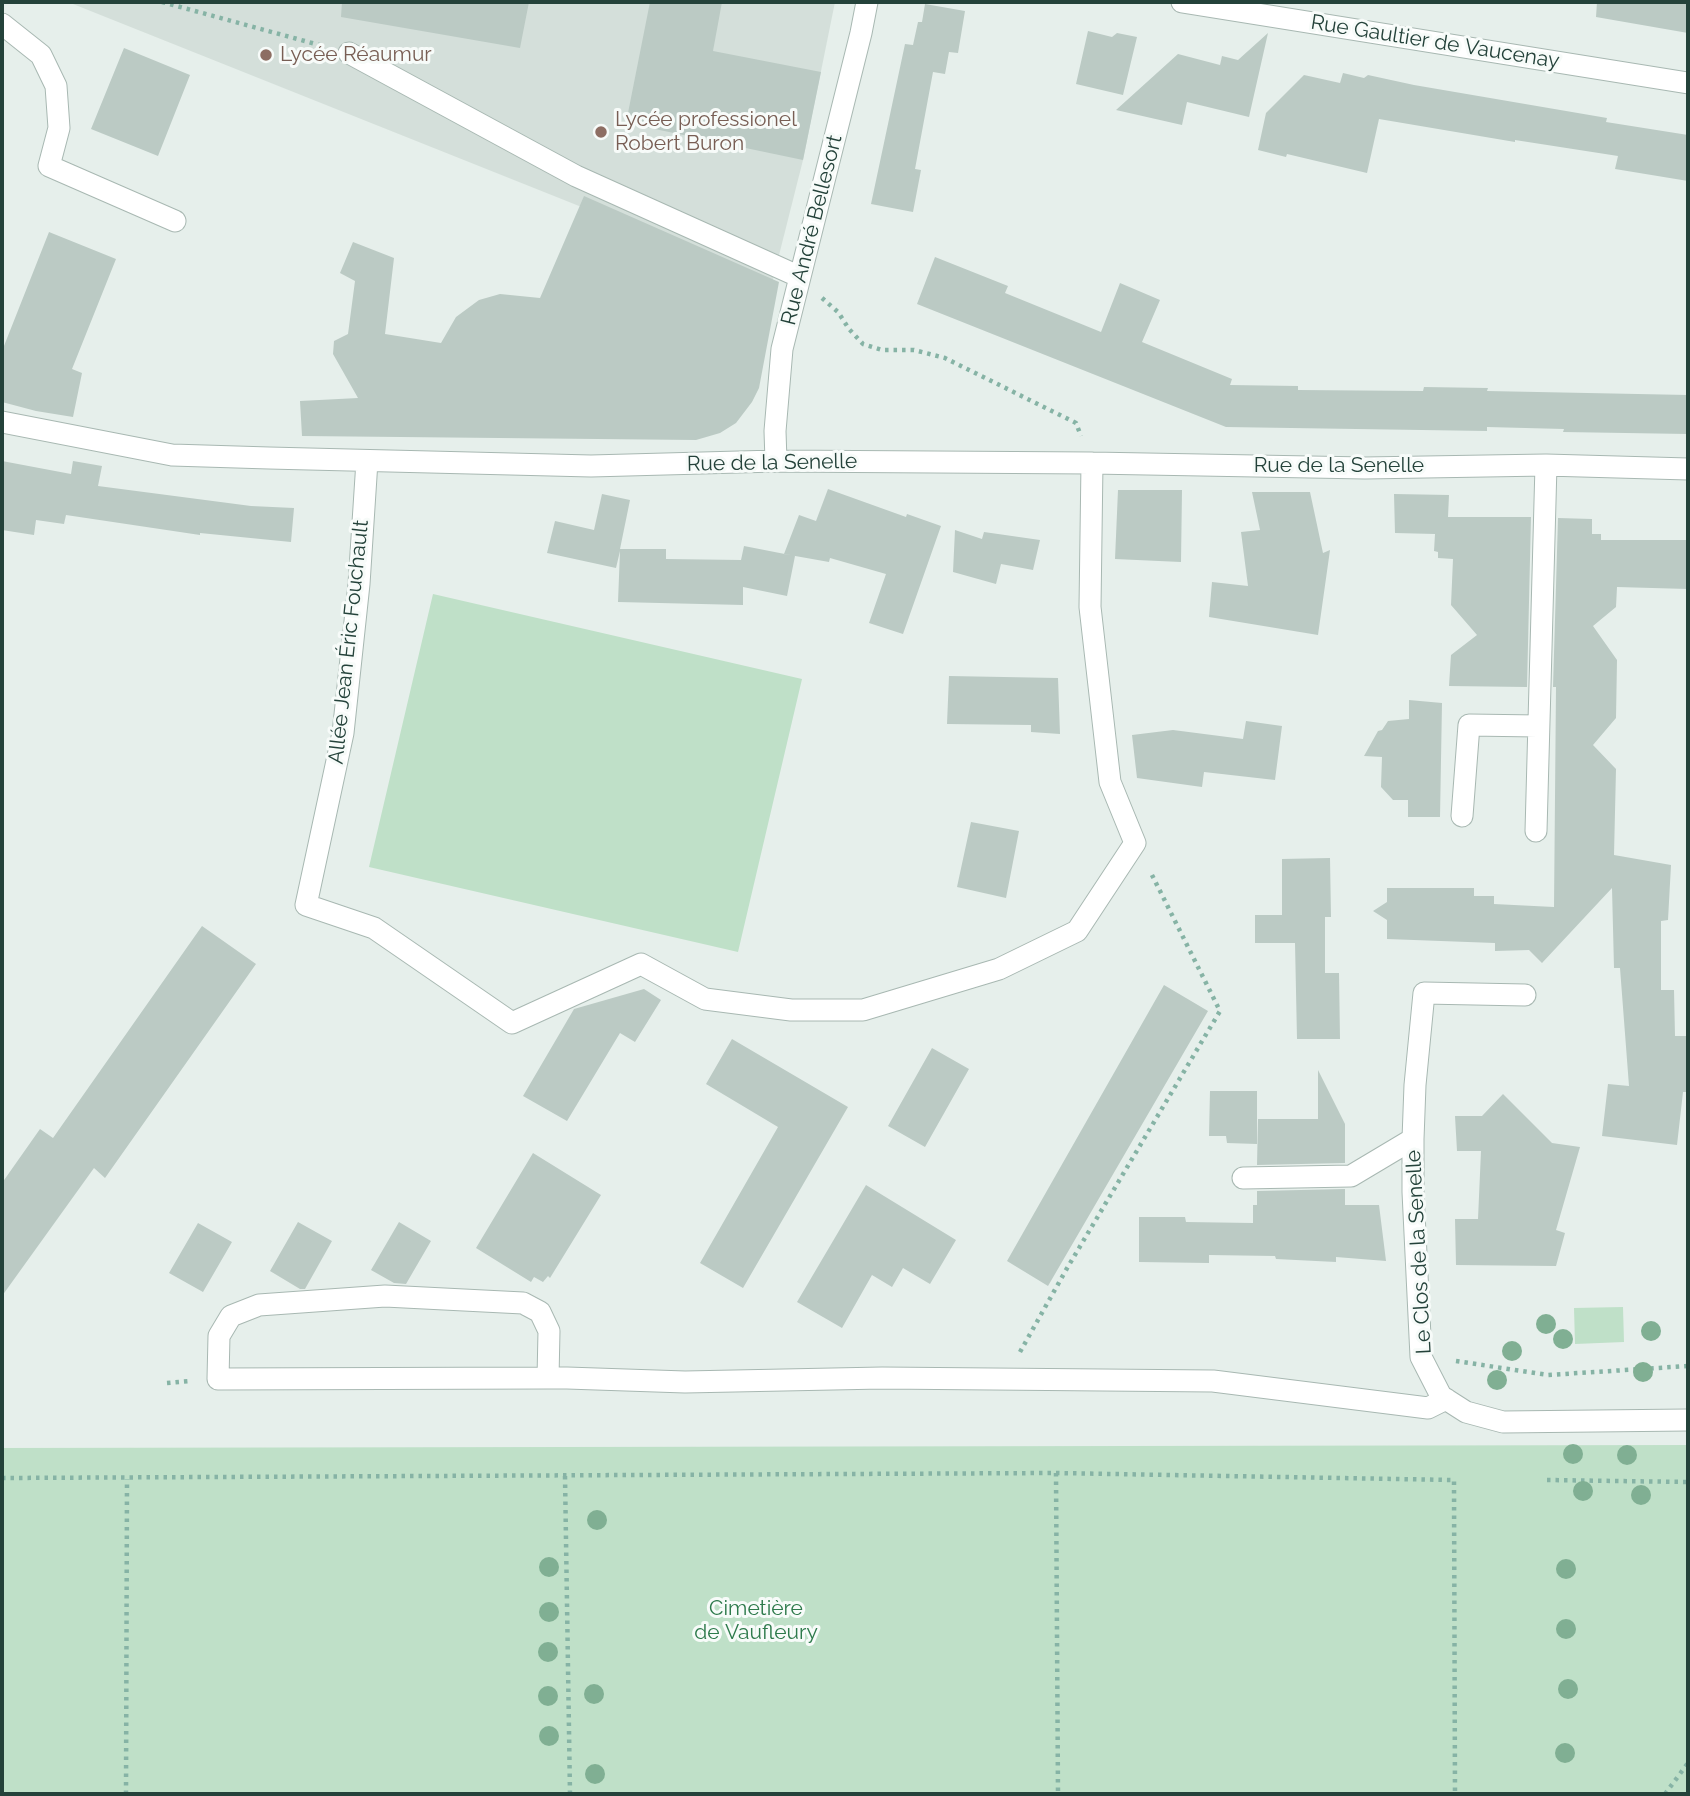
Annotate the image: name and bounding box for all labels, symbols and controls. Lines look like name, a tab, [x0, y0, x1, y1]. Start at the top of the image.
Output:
street label: Rue Gaultier de Vaucenay	[1309, 10, 1561, 74]
place label: Lycée Réaumur	[280, 42, 432, 68]
marker: Lycée Réaumur	[258, 47, 274, 63]
place label: Lycée professionel Robert Buron	[615, 107, 797, 157]
marker: Lycée professionel Robert Buron	[593, 124, 609, 140]
street label: Rue André Bellesort	[776, 132, 848, 328]
street label: Rue de la Senelle	[687, 449, 857, 477]
street label: Rue de la Senelle	[1254, 453, 1424, 479]
street label: Allée Jean Éric Fouchault	[324, 519, 374, 765]
street label: Le Clos de la Senelle	[1401, 1149, 1437, 1355]
park label: Cimetière de Vaufleury	[694, 1596, 818, 1646]

